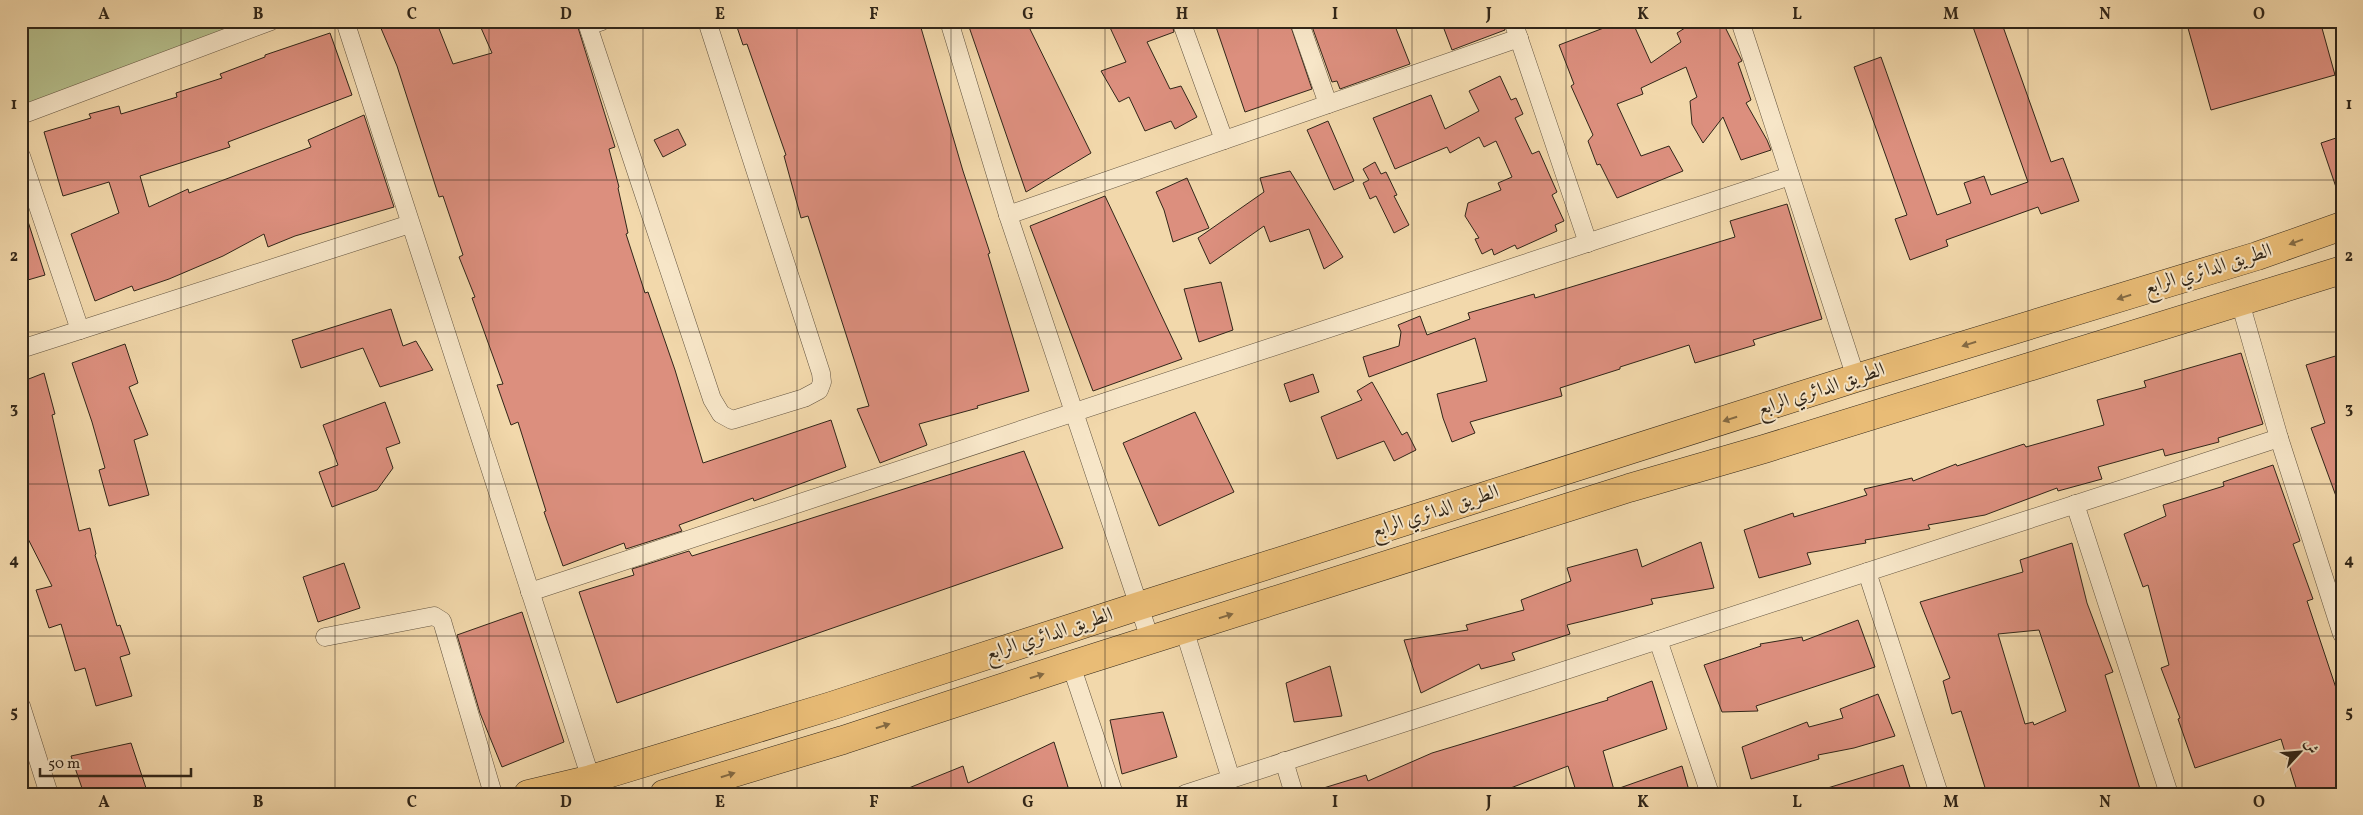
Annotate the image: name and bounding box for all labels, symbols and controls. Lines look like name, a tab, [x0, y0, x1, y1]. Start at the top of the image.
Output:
text: A	[98, 4, 110, 26]
text: B	[253, 4, 264, 26]
text: C	[407, 4, 417, 26]
text: D	[560, 4, 572, 26]
text: E	[715, 4, 725, 26]
text: F	[869, 4, 879, 26]
text: G	[1022, 4, 1034, 26]
text: H	[1176, 4, 1188, 26]
text: I	[1332, 4, 1338, 26]
text: J	[1485, 4, 1492, 26]
text: K	[1637, 4, 1649, 26]
text: L	[1792, 4, 1802, 26]
text: M	[1943, 4, 1959, 26]
text: N	[2099, 4, 2111, 26]
text: O	[2253, 4, 2265, 26]
text: 1	[11, 94, 17, 116]
text: 1	[2346, 94, 2352, 116]
street label: الطريق الدائري الرابع	[2140, 237, 2276, 305]
one-way arrow	[2288, 238, 2303, 246]
text: 2	[10, 246, 18, 268]
text: 2	[2345, 246, 2353, 268]
one-way arrow	[2117, 293, 2132, 301]
one-way arrow	[1961, 341, 1976, 348]
street label: الطريق الدائري الرابع	[1753, 356, 1889, 426]
text: 3	[10, 398, 18, 420]
text: 3	[2345, 398, 2353, 420]
one-way arrow	[1723, 415, 1738, 423]
street label: الطريق الدائري الرابع	[1367, 478, 1503, 548]
text: 4	[9, 550, 19, 572]
text: 4	[2344, 550, 2354, 572]
street label: الطريق الدائري الرابع	[981, 601, 1117, 671]
one-way arrow	[1218, 611, 1233, 619]
one-way arrow	[1030, 671, 1045, 679]
text: 5	[10, 702, 18, 724]
text: 5	[2345, 702, 2353, 724]
one-way arrow	[876, 722, 891, 730]
north arrow	[2276, 728, 2326, 778]
text: ش	[2299, 737, 2322, 757]
scale bar	[40, 745, 191, 777]
text: 50 m	[48, 754, 80, 775]
one-way arrow	[720, 770, 735, 778]
text: A	[98, 792, 110, 814]
text: B	[253, 792, 264, 814]
text: C	[407, 792, 417, 814]
text: D	[560, 792, 572, 814]
text: E	[715, 792, 725, 814]
text: F	[869, 792, 879, 814]
text: G	[1022, 792, 1034, 814]
text: H	[1176, 792, 1188, 814]
text: I	[1332, 792, 1338, 814]
text: J	[1485, 792, 1492, 814]
text: K	[1637, 792, 1649, 814]
text: L	[1792, 792, 1802, 814]
text: M	[1943, 792, 1959, 814]
text: N	[2099, 792, 2111, 814]
text: O	[2253, 792, 2265, 814]

